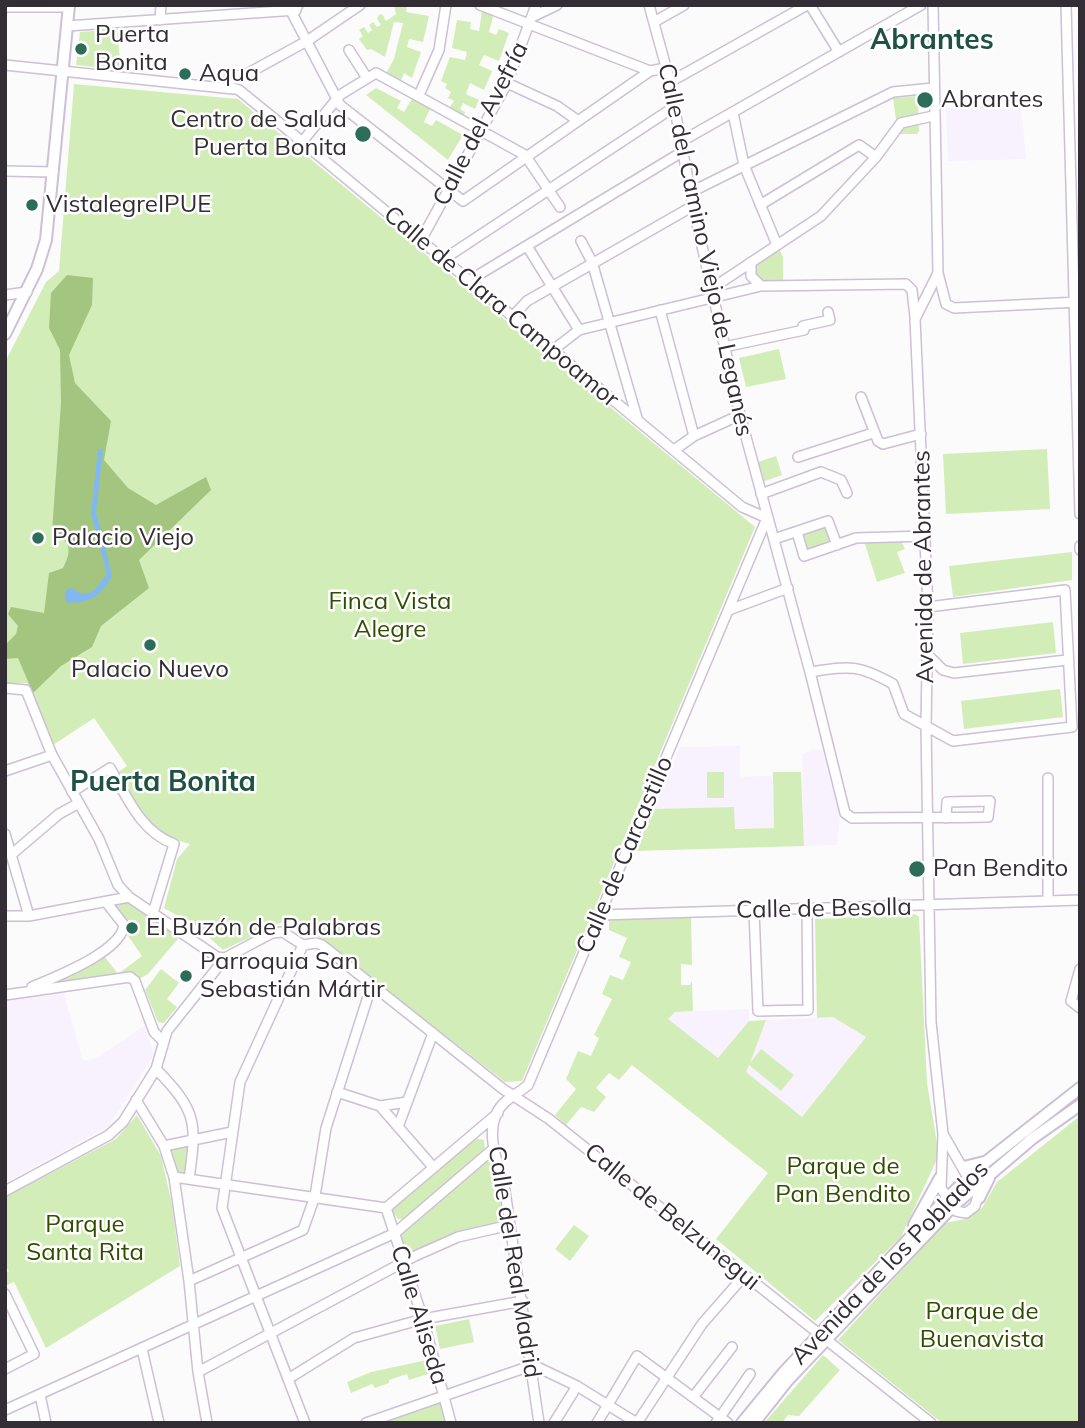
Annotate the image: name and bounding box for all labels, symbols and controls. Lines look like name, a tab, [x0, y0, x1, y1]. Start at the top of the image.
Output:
place label: Puerta Bonita	[95, 21, 170, 77]
district label: Abrantes	[870, 24, 994, 58]
street label: Calle del Avefría	[427, 37, 535, 211]
marker: Puerta Bonita	[73, 41, 89, 57]
place label: Aqua	[199, 60, 259, 88]
street label: Calle del Camino Viejo de Leganés	[651, 61, 759, 439]
marker: Aqua	[177, 66, 193, 82]
place label: Abrantes	[941, 86, 1043, 114]
marker: Abrantes	[915, 90, 935, 110]
place label: Centro de Salud Puerta Bonita	[170, 106, 347, 162]
marker: Centro de Salud Puerta Bonita	[353, 124, 373, 144]
place label: VistalegreIPUE	[46, 191, 211, 219]
marker: VistalegreIPUE	[24, 197, 40, 213]
street label: Calle de Clara Campoamor	[378, 200, 624, 414]
street label: Avenida de Abrantes	[908, 450, 940, 684]
place label: Palacio Viejo	[52, 524, 194, 552]
marker: Palacio Viejo	[30, 530, 46, 546]
park label: Finca Vista Alegre	[329, 588, 451, 644]
marker: Palacio Nuevo	[142, 637, 158, 653]
place label: Palacio Nuevo	[71, 656, 229, 684]
street label: Calle de Carcastillo	[571, 752, 679, 958]
district label: Puerta Bonita	[70, 766, 256, 800]
place label: Pan Bendito	[933, 855, 1068, 883]
marker: Pan Bendito	[907, 859, 927, 879]
street label: Calle de Besolla	[736, 893, 912, 925]
place label: El Buzón de Palabras	[146, 914, 381, 942]
marker: El Buzón de Palabras	[124, 920, 140, 936]
place label: Parroquia San Sebastián Mártir	[200, 948, 385, 1004]
marker: Parroquia San Sebastián Mártir	[178, 968, 194, 984]
street label: Calle de Belzunegui	[578, 1137, 766, 1297]
street label: Calle del Real Madrid	[481, 1144, 547, 1380]
park label: Parque de Pan Bendito	[775, 1153, 911, 1209]
street label: Avenida de los Poblados	[785, 1155, 995, 1371]
park label: Parque Santa Rita	[26, 1211, 144, 1267]
street label: Calle Aliseda	[384, 1242, 454, 1388]
park label: Parque de Buenavista	[920, 1298, 1044, 1354]

